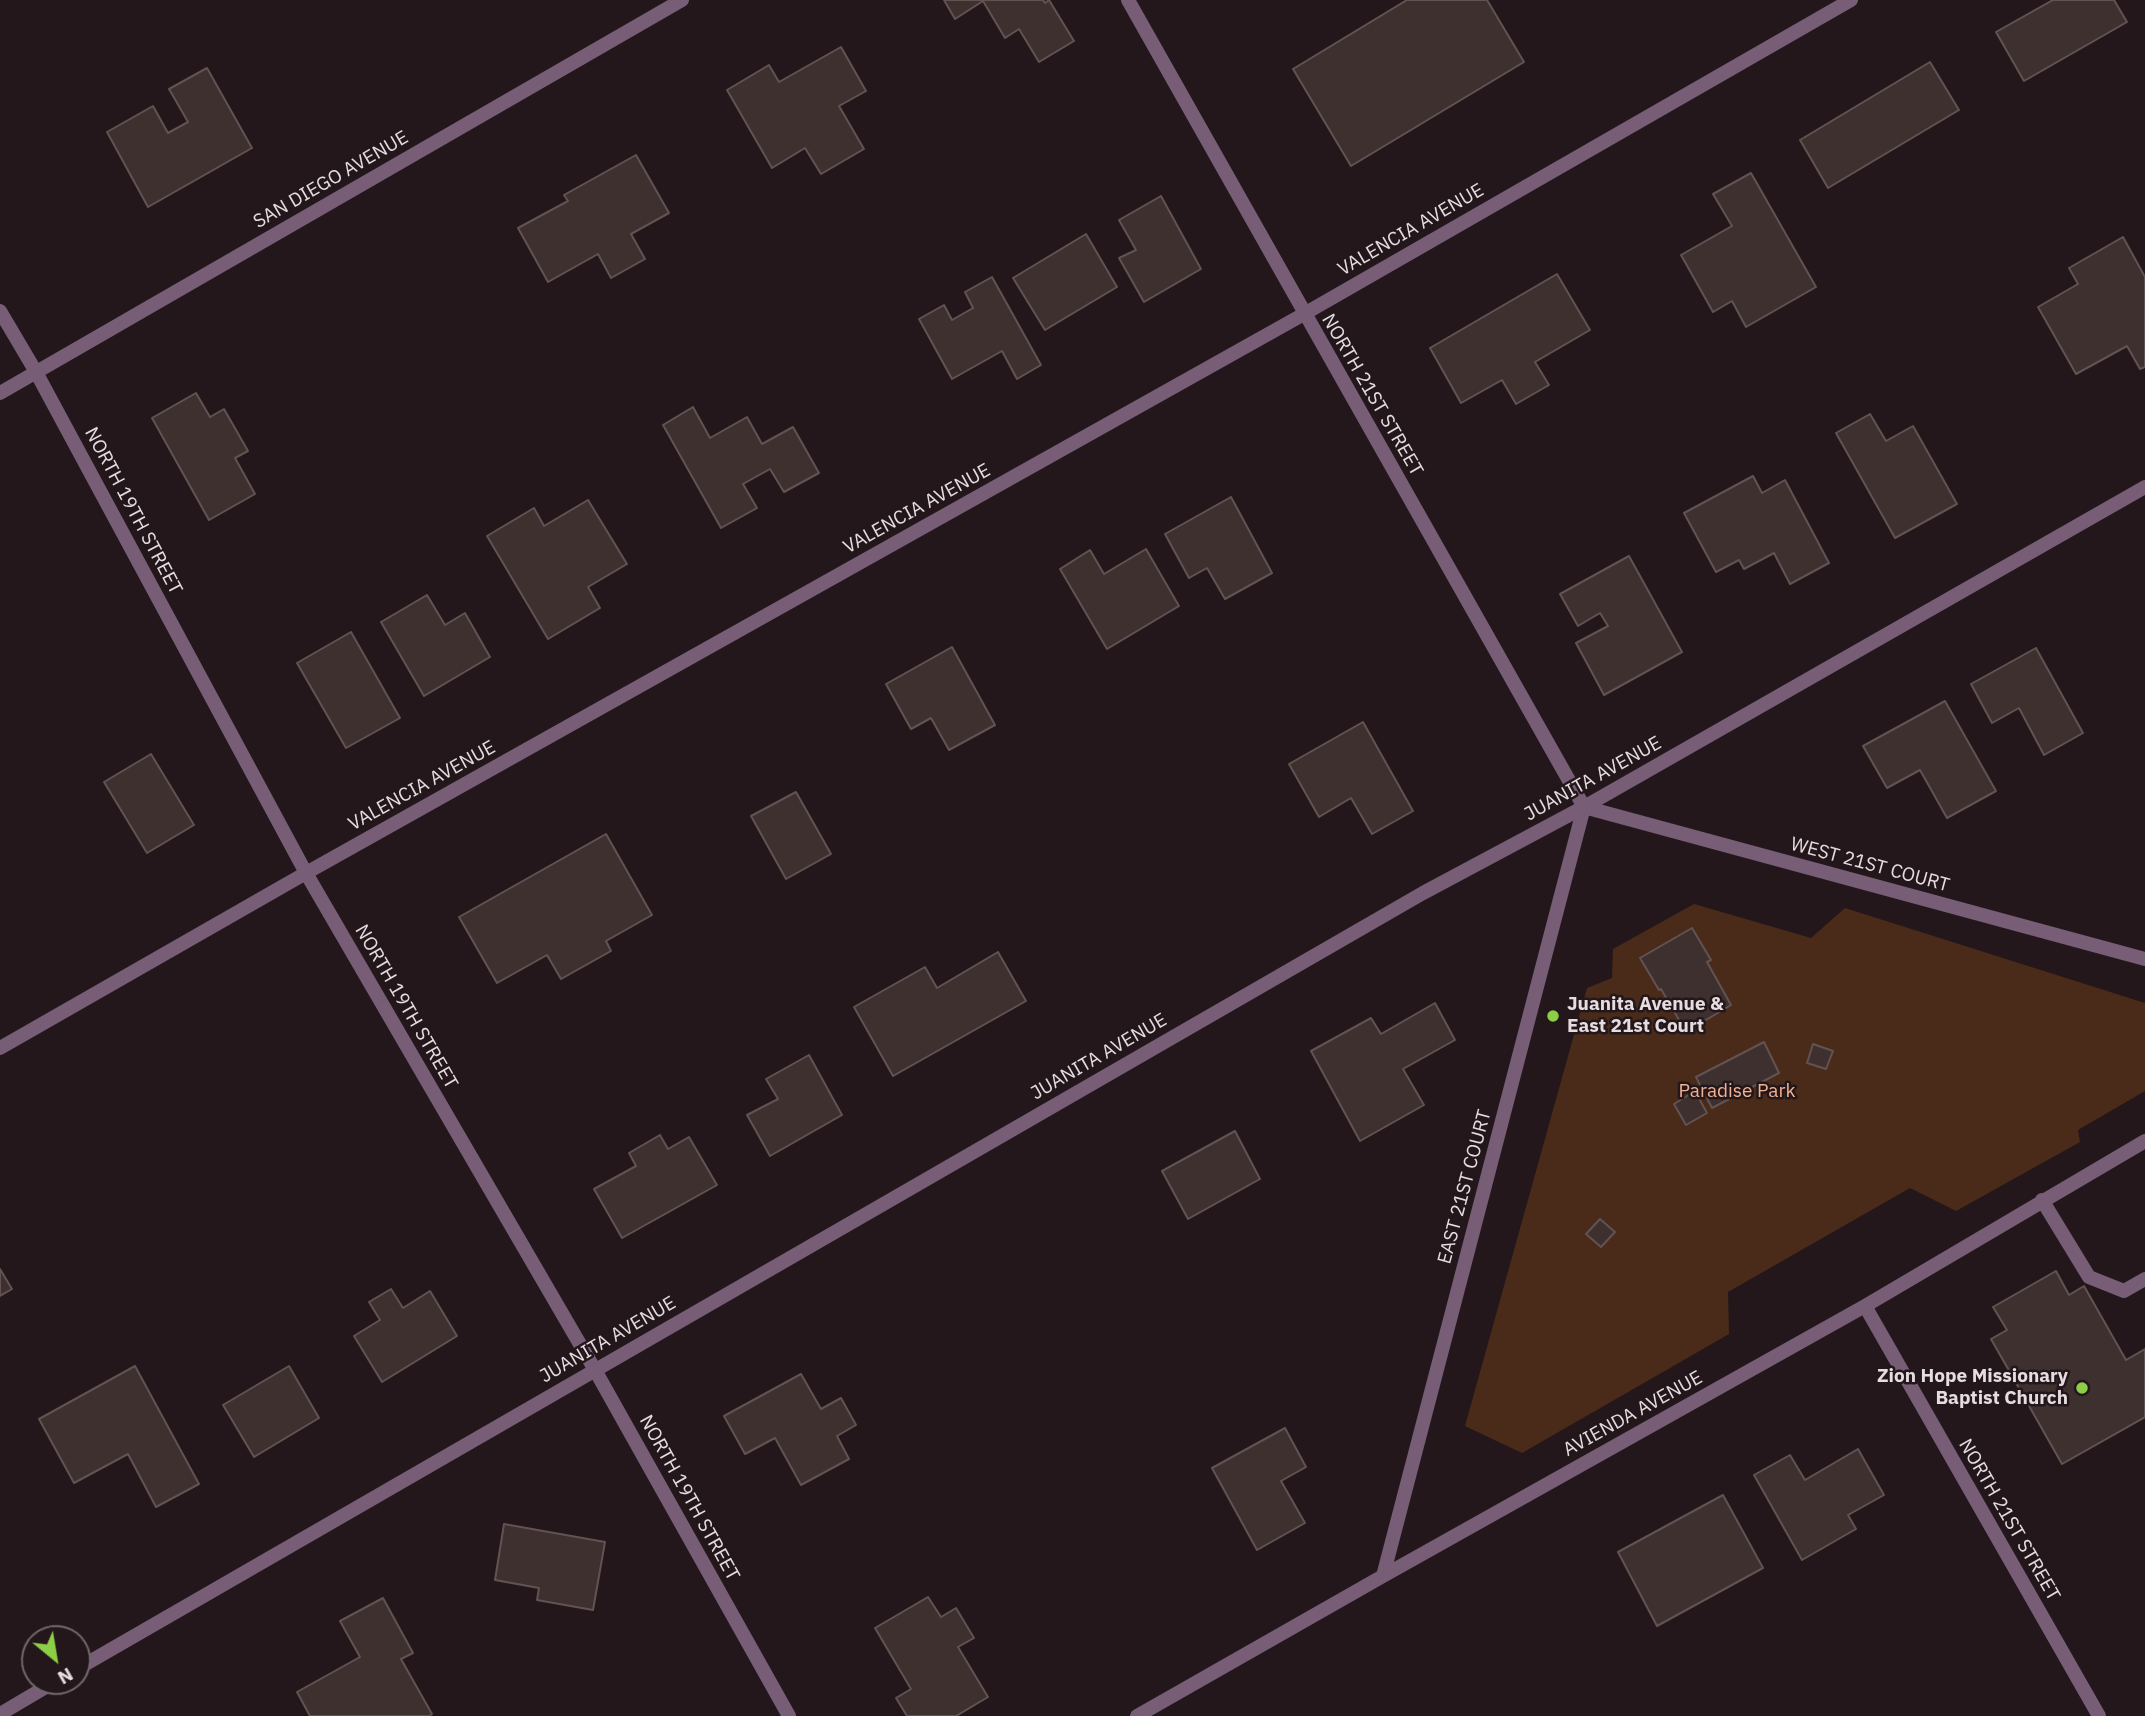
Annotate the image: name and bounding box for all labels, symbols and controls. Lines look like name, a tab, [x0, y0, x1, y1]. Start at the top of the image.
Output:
street label: SAN DIEGO AVENUE	[249, 126, 413, 234]
street label: VALENCIA AVENUE	[1334, 179, 1488, 281]
street label: NORTH 21ST STREET	[1316, 310, 1428, 480]
street label: NORTH 19TH STREET	[79, 424, 187, 598]
street label: VALENCIA AVENUE	[840, 459, 994, 559]
street label: JUANITA AVENUE	[1521, 732, 1665, 826]
street label: VALENCIA AVENUE	[345, 736, 499, 836]
street label: WEST 21ST COURT	[1788, 833, 1952, 897]
street label: NORTH 19TH STREET	[350, 921, 462, 1093]
place label: Juanita Avenue & East 21st Court	[1567, 994, 1724, 1038]
marker: Juanita Avenue & East 21st Court	[1545, 1008, 1561, 1024]
street label: JUANITA AVENUE	[1027, 1009, 1171, 1105]
park label: Paradise Park	[1679, 1081, 1795, 1103]
street label: EAST 21ST COURT	[1433, 1107, 1497, 1267]
street label: JUANITA AVENUE	[536, 1292, 680, 1388]
street label: AVIENDA AVENUE	[1559, 1366, 1707, 1462]
place label: Zion Hope Missionary Baptist Church	[1877, 1366, 2068, 1410]
marker: Zion Hope Missionary Baptist Church	[2074, 1380, 2090, 1396]
street label: NORTH 19TH STREET	[634, 1411, 744, 1585]
street label: NORTH 21ST STREET	[1953, 1435, 2065, 1605]
north arrow	[21, 1625, 91, 1695]
text: N	[54, 1663, 77, 1690]

